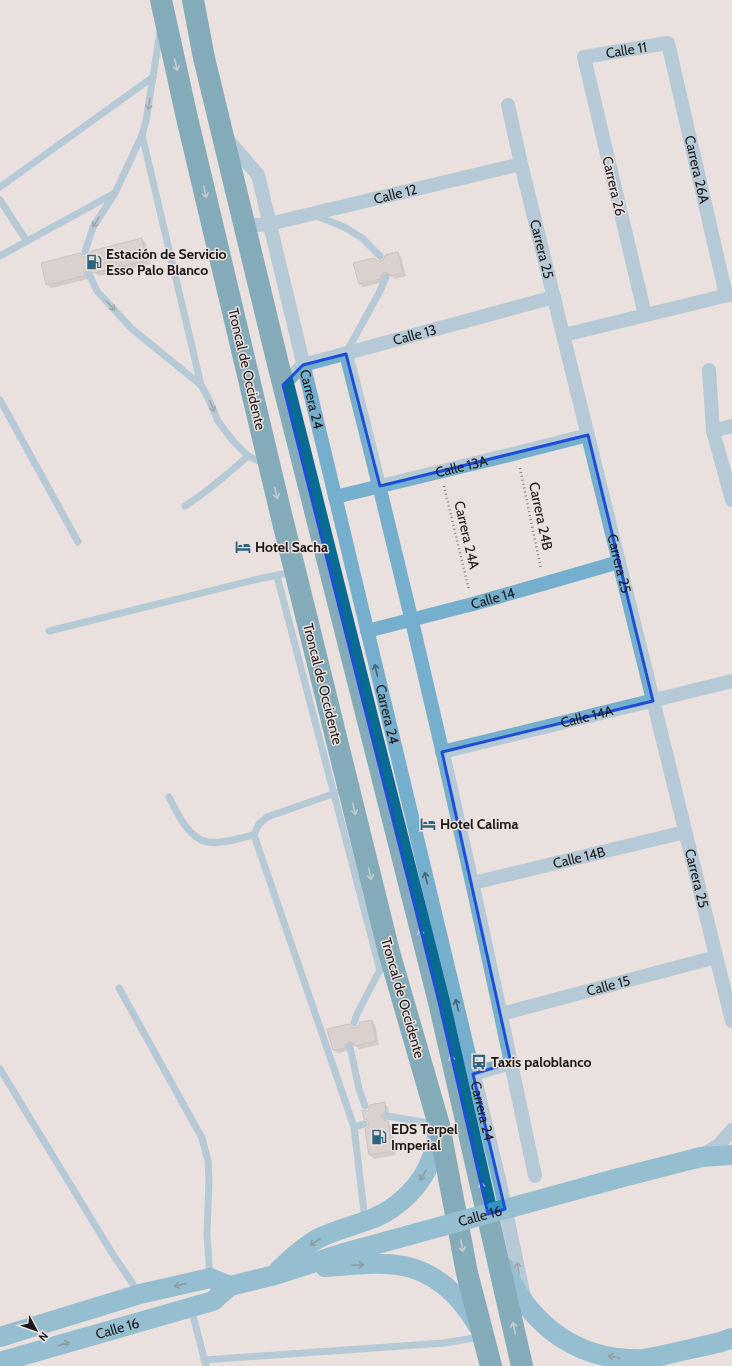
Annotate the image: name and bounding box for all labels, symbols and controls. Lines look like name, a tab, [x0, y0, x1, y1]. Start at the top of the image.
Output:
street label: Calle 11	[604, 38, 648, 62]
one-way arrow	[172, 59, 180, 72]
one-way arrow	[145, 97, 153, 110]
street label: Carrera 26A	[681, 134, 714, 206]
street label: Carrera 26	[598, 154, 630, 218]
street label: Calle 12	[372, 180, 419, 208]
one-way arrow	[202, 185, 209, 198]
one-way arrow	[92, 216, 100, 227]
street label: Carrera 25	[526, 218, 558, 281]
place label: Estación de Servicio Esso Palo Blanco	[106, 245, 227, 279]
fuel station icon: Estación de Servicio Esso Palo Blanco	[85, 253, 103, 271]
one-way arrow	[106, 301, 116, 311]
street label: Troncal de Occidente	[224, 306, 270, 432]
street label: Calle 13	[391, 320, 438, 349]
street label: Carrera 24	[296, 367, 328, 431]
one-way arrow	[209, 400, 216, 412]
street label: Calle 13A	[433, 451, 490, 481]
street label: Carrera 24B	[525, 480, 557, 552]
one-way arrow	[273, 486, 280, 499]
street label: Carrera 24A	[450, 499, 484, 571]
street label: Carrera 25	[603, 532, 635, 595]
hotel icon: Hotel Sacha	[234, 538, 252, 556]
place label: Hotel Sacha	[255, 538, 328, 556]
street label: Calle 14	[469, 583, 517, 613]
street label: Troncal de Occidente	[299, 621, 347, 747]
one-way arrow	[372, 664, 380, 677]
street label: Carrera 24	[371, 682, 403, 746]
street label: Calle 14A	[559, 701, 615, 732]
one-way arrow	[351, 803, 359, 816]
hotel icon: Hotel Calima	[419, 815, 437, 833]
place label: Hotel Calima	[440, 815, 518, 833]
street label: Calle 14B	[551, 843, 607, 872]
street label: Carrera 25	[681, 847, 713, 910]
one-way arrow	[367, 867, 375, 880]
one-way arrow	[422, 872, 430, 885]
one-way arrow	[417, 928, 425, 941]
street label: Troncal de Occidente	[377, 936, 429, 1060]
street label: Calle 15	[585, 971, 632, 1000]
one-way arrow	[452, 998, 460, 1011]
bus stop icon: Taxis paloblanco	[470, 1053, 488, 1071]
place label: Taxis paloblanco	[491, 1053, 592, 1071]
one-way arrow	[448, 1055, 456, 1068]
street label: Carrera 24	[467, 1079, 498, 1143]
place label: EDS Terpel Imperial	[391, 1120, 458, 1154]
fuel station icon: EDS Terpel Imperial	[370, 1128, 388, 1146]
one-way arrow	[418, 1169, 426, 1181]
one-way arrow	[477, 1181, 485, 1194]
street label: Calle 16	[456, 1201, 504, 1230]
one-way arrow	[309, 1238, 321, 1246]
one-way arrow	[458, 1239, 466, 1252]
one-way arrow	[351, 1261, 364, 1269]
one-way arrow	[513, 1261, 521, 1274]
one-way arrow	[174, 1281, 187, 1289]
north arrow	[16, 1310, 56, 1350]
street label: Calle 16	[93, 1314, 141, 1343]
one-way arrow	[509, 1322, 517, 1335]
text: N	[36, 1329, 51, 1344]
one-way arrow	[58, 1339, 71, 1347]
one-way arrow	[608, 1353, 621, 1361]

